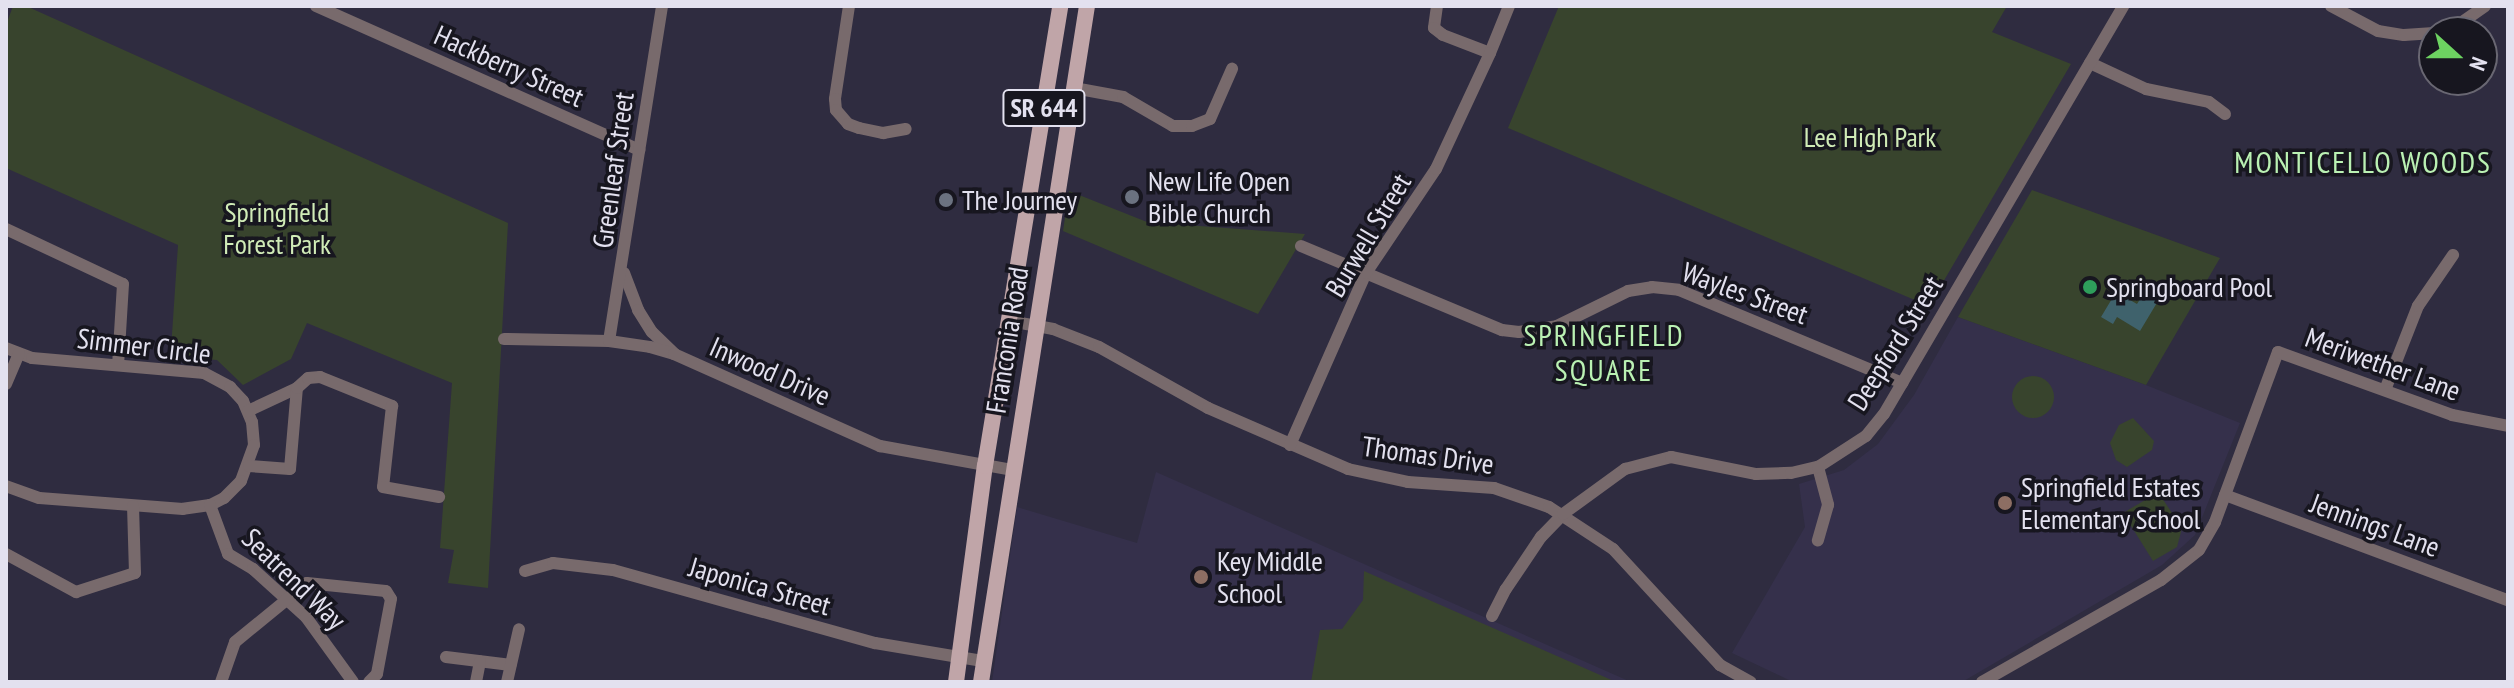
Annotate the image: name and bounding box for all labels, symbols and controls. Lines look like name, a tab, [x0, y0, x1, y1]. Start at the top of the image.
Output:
north arrow	[2418, 16, 2498, 96]
street label: Hackberry Street	[429, 18, 589, 114]
text: N	[2463, 53, 2494, 74]
road number: SR 644	[1002, 86, 1086, 130]
street label: Greenleaf Street	[585, 90, 641, 250]
park label: Lee High Park	[1804, 120, 1936, 154]
district label: MONTICELLO WOODS	[2234, 144, 2492, 180]
place label: New Life Open Bible Church	[1148, 164, 1290, 230]
street label: Burwell Street	[1318, 167, 1418, 303]
place label: The Journey	[962, 183, 1077, 217]
marker: New Life Open Bible Church	[1123, 188, 1141, 206]
marker: The Journey	[937, 191, 955, 209]
park label: Springfield Forest Park	[223, 195, 331, 261]
street label: Wayles Street	[1678, 255, 1812, 331]
street label: Franconia Road	[979, 264, 1035, 416]
street label: Deepford Street	[1840, 270, 1950, 416]
place label: Springboard Pool	[2106, 270, 2272, 304]
marker: Springboard Pool	[2081, 278, 2099, 296]
district label: SPRINGFIELD SQUARE	[1523, 317, 1685, 388]
street label: Meriwether Lane	[2301, 320, 2465, 408]
street label: Simmer Circle	[75, 321, 213, 371]
street label: Inwood Drive	[705, 330, 835, 412]
street label: Thomas Drive	[1360, 429, 1496, 481]
place label: Springfield Estates Elementary School	[2021, 470, 2201, 536]
street label: Jennings Lane	[2306, 486, 2444, 564]
marker: Springfield Estates Elementary School	[1996, 494, 2014, 512]
street label: Seatrend Way	[235, 521, 353, 637]
place label: Key Middle School	[1217, 544, 1324, 610]
street label: Japonica Street	[685, 550, 835, 622]
marker: Key Middle School	[1192, 568, 1210, 586]

